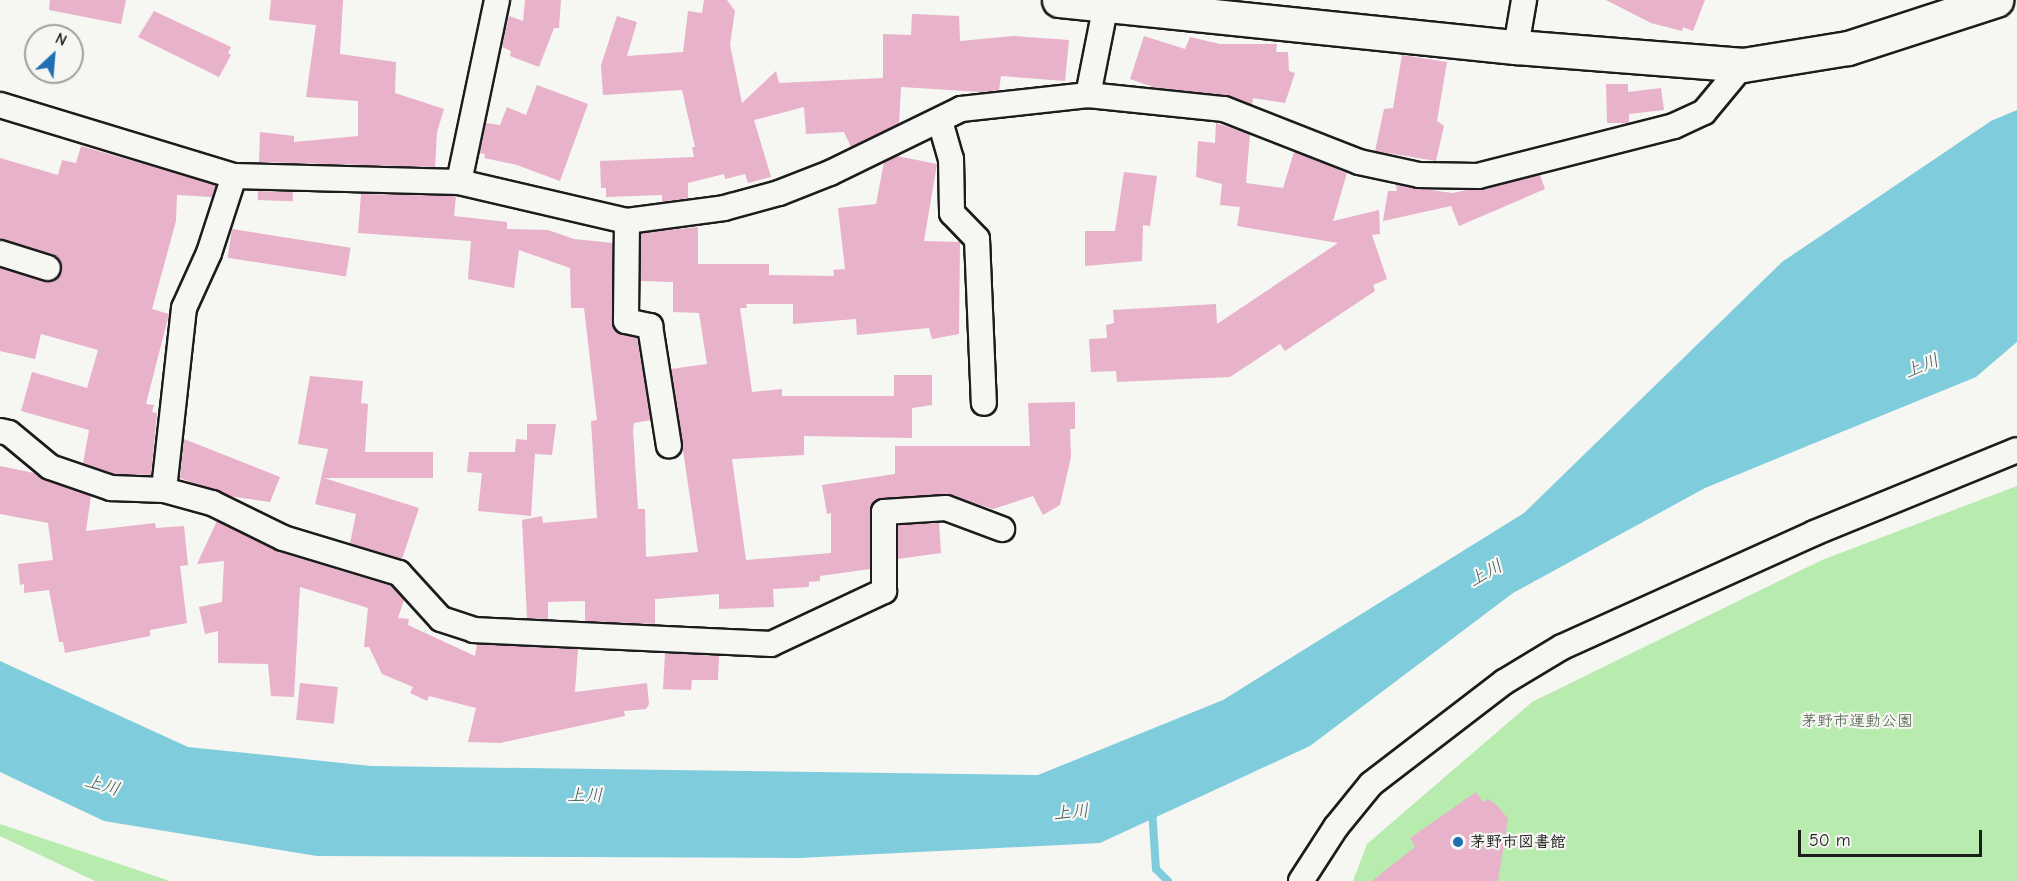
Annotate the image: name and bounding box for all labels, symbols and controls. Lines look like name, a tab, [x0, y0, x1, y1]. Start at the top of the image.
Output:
north arrow	[24, 24, 84, 84]
text: N	[52, 29, 70, 50]
water label: 上川	[1901, 350, 1943, 384]
water label: 上川	[1465, 556, 1507, 592]
park label: 茅野市運動公園	[1801, 711, 1913, 731]
water label: 上川	[82, 771, 122, 801]
water label: 上川	[567, 785, 603, 807]
water label: 上川	[1052, 801, 1090, 825]
scale bar	[1801, 818, 1986, 856]
text: 50 m	[1809, 830, 1851, 851]
place label: 茅野市図書館	[1470, 832, 1566, 852]
marker: 茅野市図書館	[1451, 835, 1465, 849]

